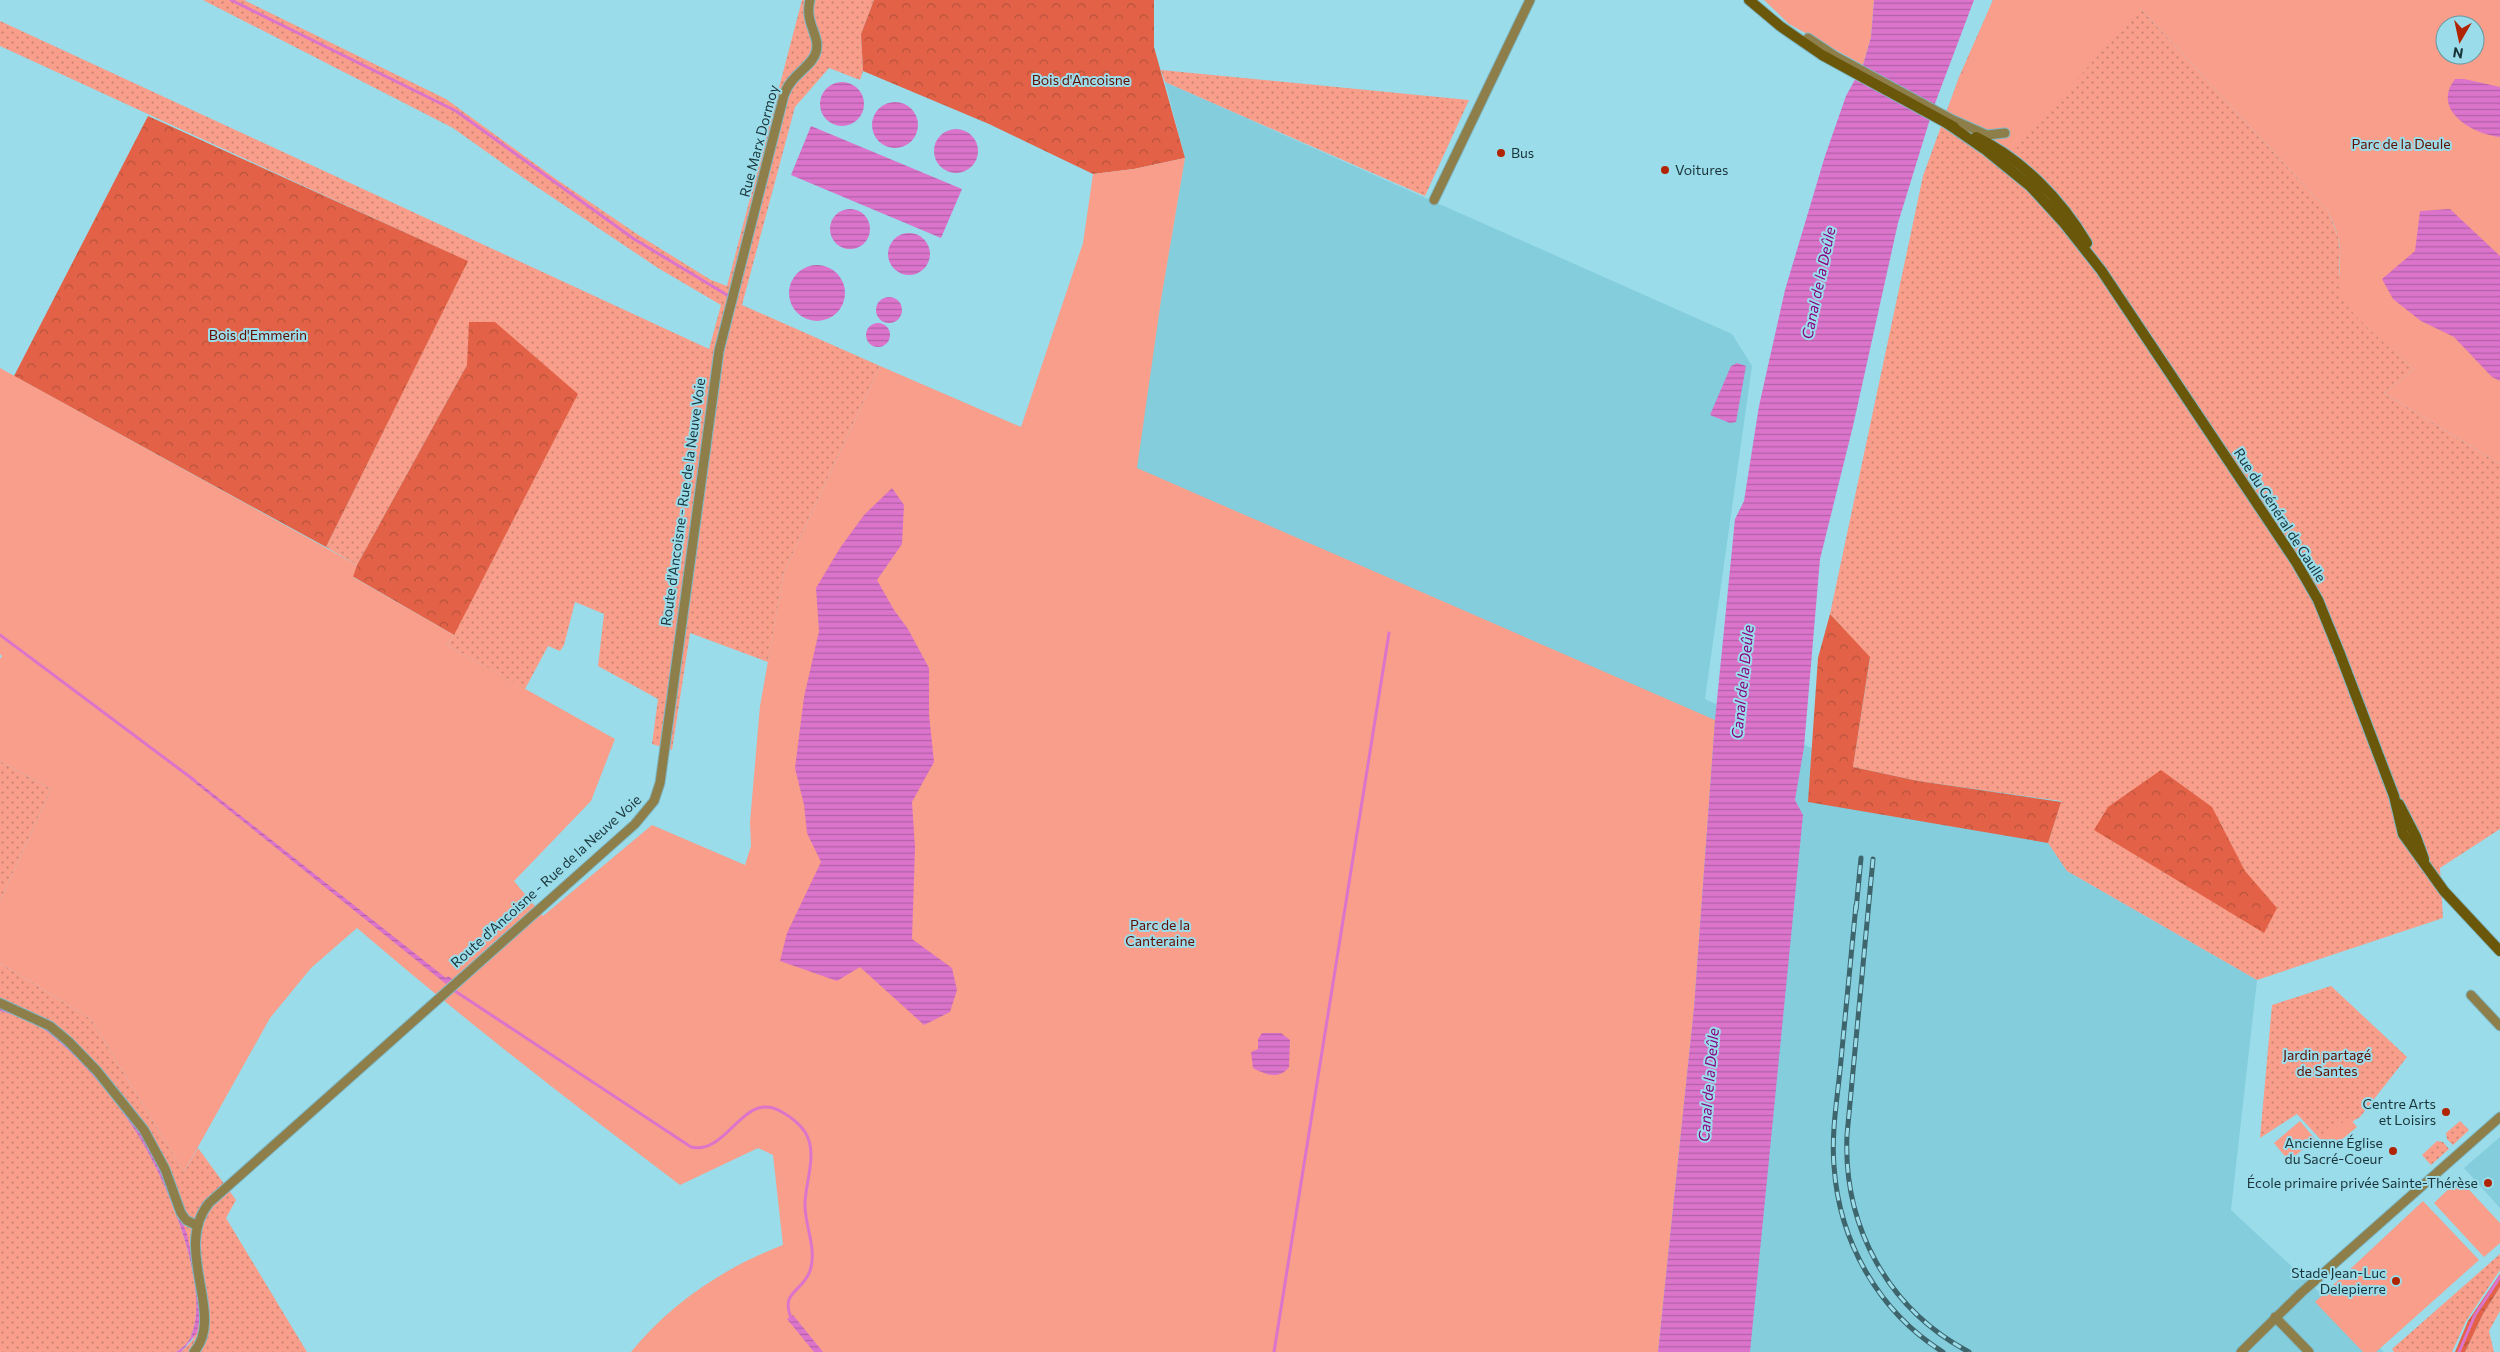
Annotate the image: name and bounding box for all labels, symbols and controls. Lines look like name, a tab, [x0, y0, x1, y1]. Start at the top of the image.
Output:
north arrow	[2435, 15, 2485, 65]
text: N	[2451, 44, 2464, 63]
park label: Bois d'Ancoisne	[1032, 71, 1130, 88]
street label: Rue Marx Dormoy	[735, 83, 782, 199]
park label: Parc de la Deule	[2351, 135, 2451, 152]
place label: Bus	[1511, 144, 1534, 161]
marker: Bus	[1495, 147, 1507, 159]
place label: Voitures	[1675, 161, 1728, 178]
marker: Voitures	[1659, 164, 1671, 176]
water label: Canal de la Deûle	[1797, 225, 1839, 341]
park label: Bois d'Emmerin	[209, 326, 307, 343]
street label: Route d'Ancoisne - Rue de la Neuve Voie	[657, 377, 708, 627]
street label: Rue du Général de Gaulle	[2231, 445, 2330, 585]
water label: Canal de la Deûle	[1727, 624, 1757, 740]
street label: Route d'Ancoisne - Rue de la Neuve Voie	[447, 791, 644, 971]
park label: Parc de la Canteraine	[1125, 916, 1195, 949]
water label: Canal de la Deûle	[1694, 1027, 1722, 1143]
park label: Jardin partagé de Santes	[2283, 1046, 2371, 1079]
place label: Centre Arts et Loisirs	[2362, 1095, 2436, 1128]
marker: Centre Arts et Loisirs	[2440, 1106, 2452, 1118]
place label: Ancienne Église du Sacré-Coeur	[2284, 1134, 2383, 1167]
marker: Ancienne Église du Sacré-Coeur	[2387, 1145, 2399, 1157]
place label: École primaire privée Sainte-Thérèse	[2247, 1174, 2478, 1191]
marker: École primaire privée Sainte-Thérèse	[2482, 1177, 2494, 1189]
place label: Stade Jean-Luc Delepierre	[2291, 1264, 2386, 1297]
marker: Stade Jean-Luc Delepierre	[2390, 1275, 2402, 1287]

